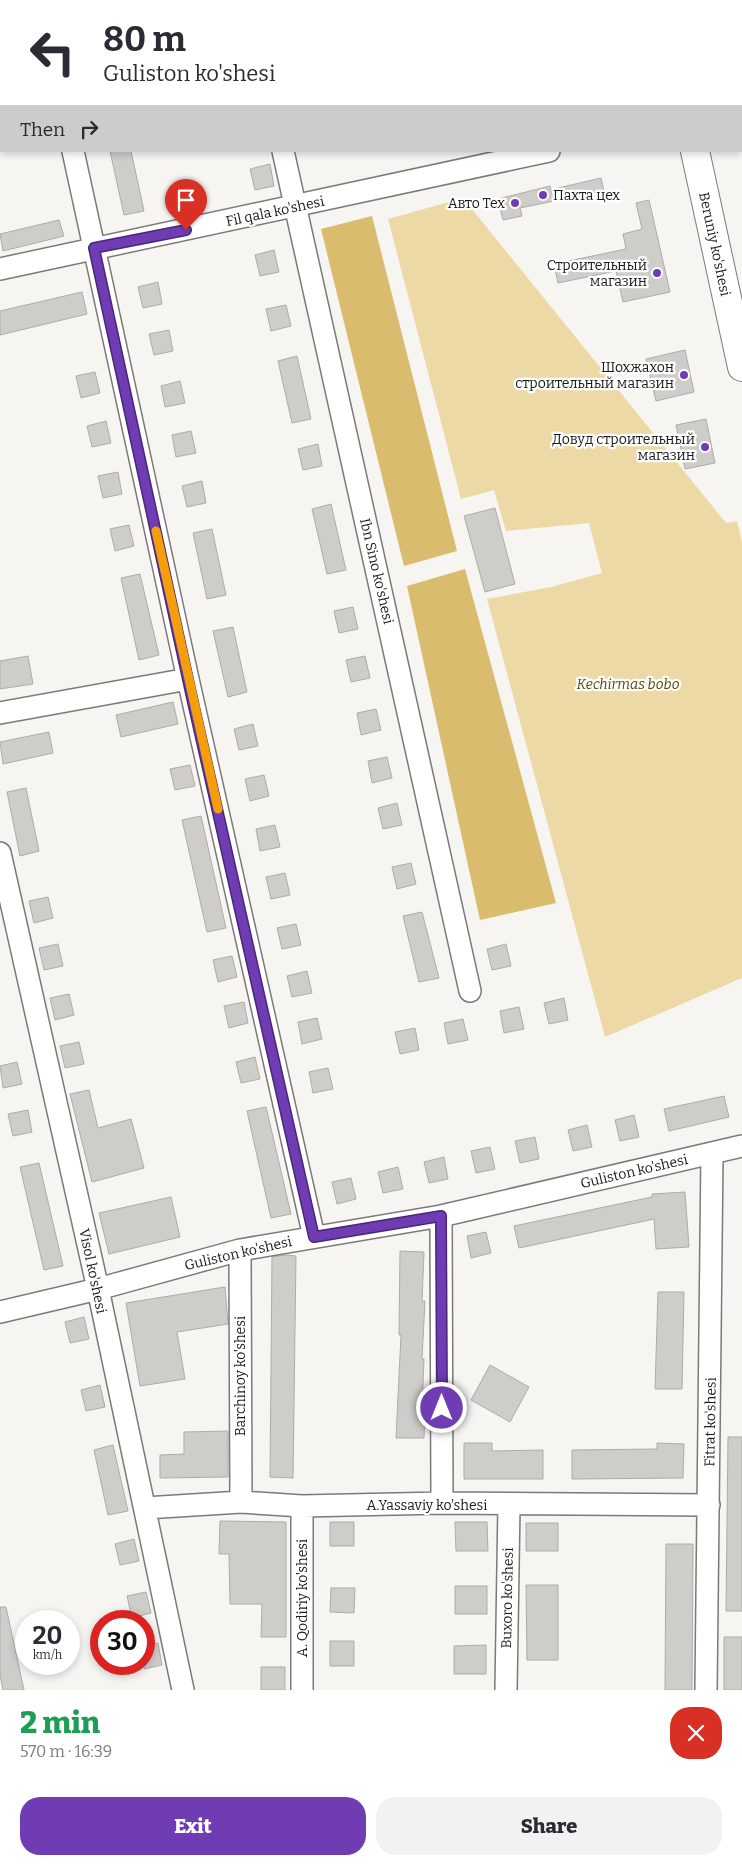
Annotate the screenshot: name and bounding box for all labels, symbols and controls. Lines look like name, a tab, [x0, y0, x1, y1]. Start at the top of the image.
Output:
text: 80 m	[103, 18, 186, 60]
icon: left	[20, 20, 85, 85]
text: Guliston ko'shesi	[103, 60, 275, 87]
icon: right	[75, 115, 103, 143]
text: Then	[20, 118, 65, 141]
pin	[165, 179, 207, 230]
icon: arrive	[172, 186, 200, 214]
place label: Пахта цех	[553, 187, 620, 204]
marker: Пахта цех	[537, 189, 549, 201]
street label: Beruniy ko'shesi	[695, 191, 734, 298]
street label: Fil qala ko'shesi	[224, 193, 326, 230]
place label: Авто Тех	[448, 195, 505, 212]
marker: Авто Тех	[509, 197, 521, 209]
place label: Строительный магазин	[547, 257, 647, 290]
marker: Строительный магазин	[651, 267, 663, 279]
place label: Шохжахон строительный магазин	[515, 359, 674, 392]
marker: Шохжахон строительный магазин	[678, 369, 690, 381]
place label: Довуд строительный магазин	[552, 431, 695, 464]
marker: Довуд строительный магазин	[699, 441, 711, 453]
street label: Ibn Sino ko'shesi	[356, 517, 397, 626]
park label: Kechirmas bobo	[577, 676, 680, 693]
street label: Guliston ko'shesi	[579, 1151, 689, 1192]
street label: Visol ko'shesi	[75, 1227, 110, 1315]
street label: Guliston ko'shesi	[183, 1233, 293, 1274]
street label: Barchinoy ko'shesi	[232, 1316, 249, 1436]
street label: Fitrat ko'shesi	[701, 1377, 720, 1467]
position arrow	[415, 1381, 467, 1433]
street label: A.Yassaviy ko'shesi	[367, 1497, 487, 1514]
street label: A. Qodiriy ko'shesi	[294, 1539, 311, 1657]
street label: Buxoro ko'shesi	[498, 1547, 517, 1649]
speed limit sign: 30	[90, 1610, 155, 1675]
text: 20	[33, 1621, 62, 1651]
text: km/h	[33, 1648, 62, 1662]
text: 2 min	[20, 1705, 100, 1741]
button: close	[670, 1707, 722, 1759]
text: 570 m · 16:39	[20, 1742, 112, 1761]
button: Exit	[20, 1797, 366, 1855]
button: Share	[376, 1797, 722, 1855]

